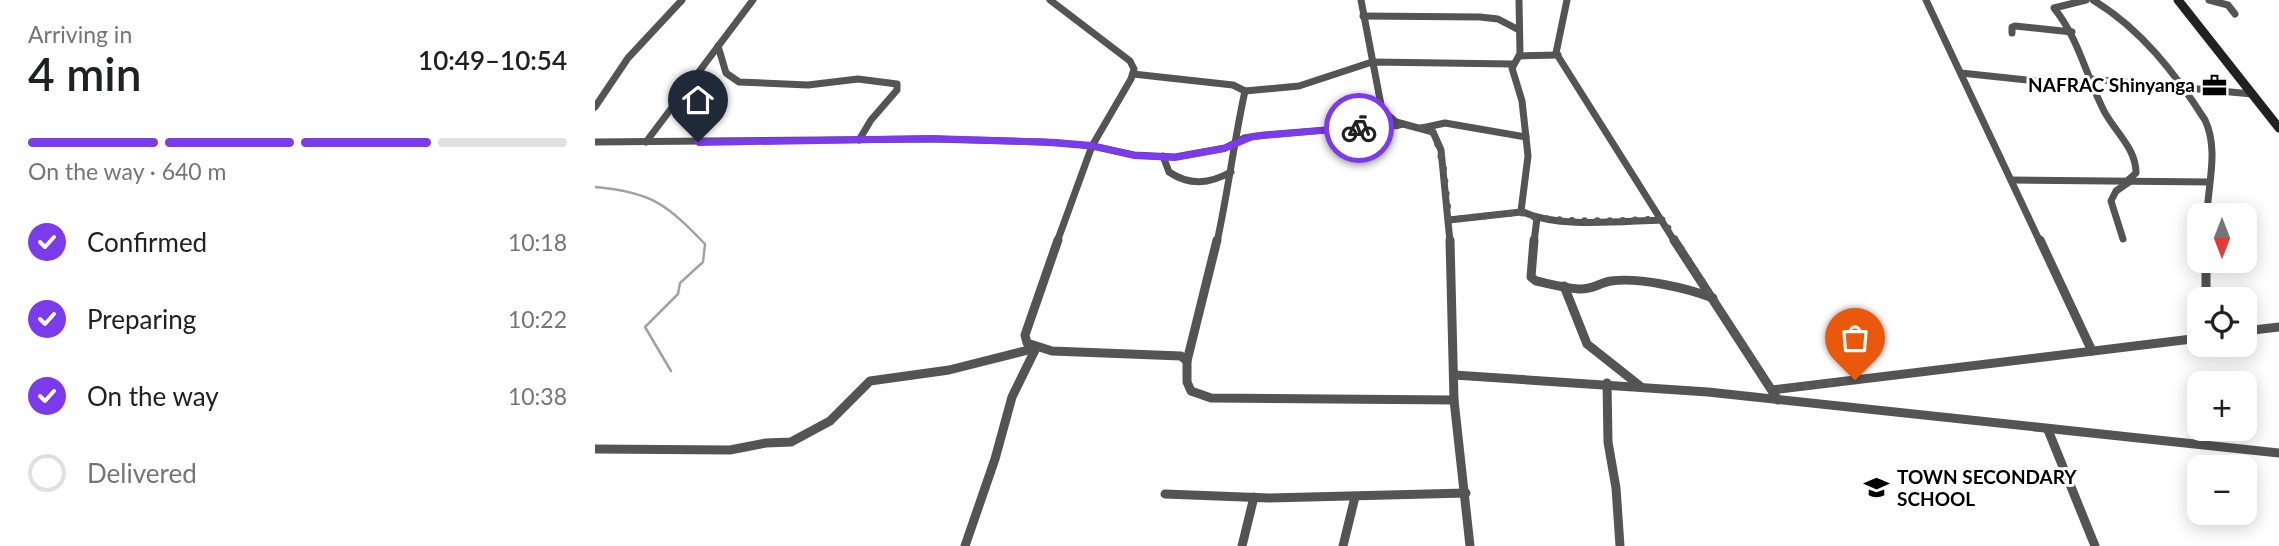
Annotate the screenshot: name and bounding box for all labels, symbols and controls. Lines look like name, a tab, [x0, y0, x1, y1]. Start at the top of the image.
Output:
text: Arriving in	[28, 20, 132, 48]
text: 10:49–10:54	[418, 44, 567, 76]
text: 4 min	[28, 46, 142, 101]
pin	[668, 70, 728, 142]
office icon: NAFRAC Shinyanga	[2201, 71, 2229, 99]
place label: NAFRAC Shinyanga	[2028, 73, 2195, 96]
icon: home	[679, 81, 717, 119]
courier	[1324, 93, 1394, 163]
icon: bike	[1340, 109, 1378, 147]
text: On the way · 640 m	[28, 157, 227, 185]
north arrow	[2187, 203, 2257, 273]
map controls	[2187, 203, 2257, 525]
icon: check	[28, 223, 66, 261]
text: Confirmed	[87, 226, 207, 258]
text: 10:18	[508, 228, 567, 256]
button: locate	[2187, 287, 2257, 357]
icon: check	[28, 300, 66, 338]
text: Preparing	[87, 303, 196, 335]
text: 10:22	[508, 305, 567, 333]
pin	[1825, 308, 1885, 380]
icon: bag	[1836, 319, 1874, 357]
button: +	[2187, 371, 2257, 441]
icon: check	[28, 377, 66, 415]
text: On the way	[87, 380, 219, 412]
text: 10:38	[508, 382, 567, 410]
button: −	[2187, 455, 2257, 525]
text: Delivered	[87, 457, 197, 489]
place label: TOWN SECONDARY SCHOOL	[1897, 465, 2077, 510]
school or university icon: TOWN SECONDARY SCHOOL	[1863, 474, 1891, 502]

